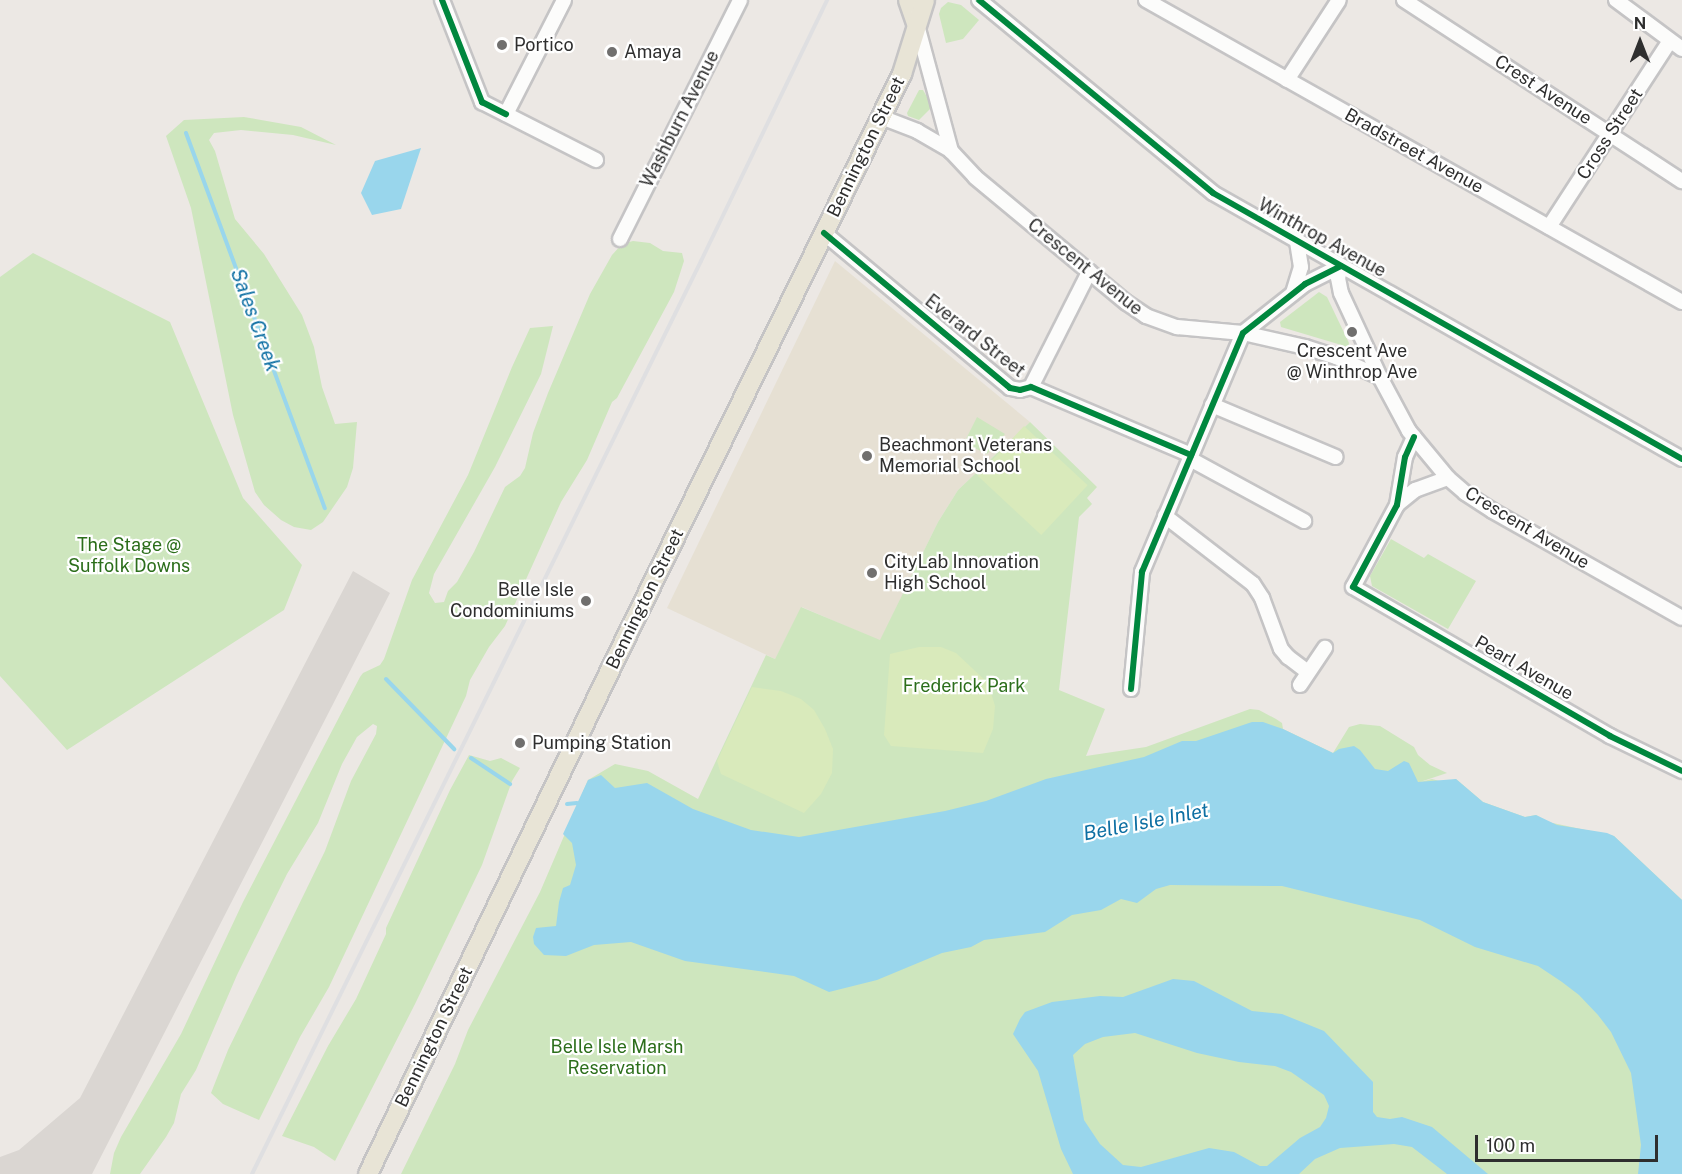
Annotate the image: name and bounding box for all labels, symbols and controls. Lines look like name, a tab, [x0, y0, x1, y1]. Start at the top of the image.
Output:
north arrow	[1610, 12, 1670, 72]
text: N	[1634, 14, 1646, 33]
place label: Portico	[514, 34, 574, 56]
marker: Portico	[495, 38, 509, 52]
place label: Amaya	[624, 41, 681, 63]
marker: Amaya	[605, 45, 619, 59]
street label: Washburn Avenue	[636, 47, 724, 191]
street label: Crest Avenue	[1490, 51, 1596, 129]
street label: Bennington Street	[823, 73, 909, 221]
street label: Cross Street	[1572, 84, 1648, 184]
street label: Bradstreet Avenue	[1341, 104, 1487, 198]
street label: Winthrop Avenue	[1254, 194, 1390, 282]
street label: Crescent Avenue	[1023, 214, 1147, 320]
water label: Sales Creek	[225, 265, 285, 375]
street label: Everard Street	[921, 290, 1029, 382]
marker: Crescent Ave @ Winthrop Ave	[1345, 325, 1359, 339]
place label: Crescent Ave @ Winthrop Ave	[1286, 341, 1418, 384]
place label: Beachmont Veterans Memorial School	[879, 435, 1052, 478]
marker: Beachmont Veterans Memorial School	[860, 449, 874, 463]
street label: Crescent Avenue	[1461, 482, 1593, 574]
street label: Bennington Street	[602, 525, 688, 673]
park label: The Stage @ Suffolk Downs	[68, 535, 190, 578]
place label: CityLab Innovation High School	[884, 552, 1039, 594]
marker: CityLab Innovation High School	[865, 566, 879, 580]
place label: Belle Isle Condominiums	[450, 580, 574, 622]
marker: Belle Isle Condominiums	[579, 594, 593, 608]
street label: Pearl Avenue	[1471, 631, 1577, 705]
park label: Frederick Park	[903, 675, 1025, 697]
place label: Pumping Station	[532, 732, 671, 754]
marker: Pumping Station	[513, 736, 527, 750]
water label: Belle Isle Inlet	[1081, 798, 1211, 846]
street label: Bennington Street	[391, 963, 477, 1111]
park label: Belle Isle Marsh Reservation	[550, 1037, 684, 1080]
scale bar	[1478, 1123, 1661, 1161]
text: 100 m	[1486, 1135, 1535, 1156]

